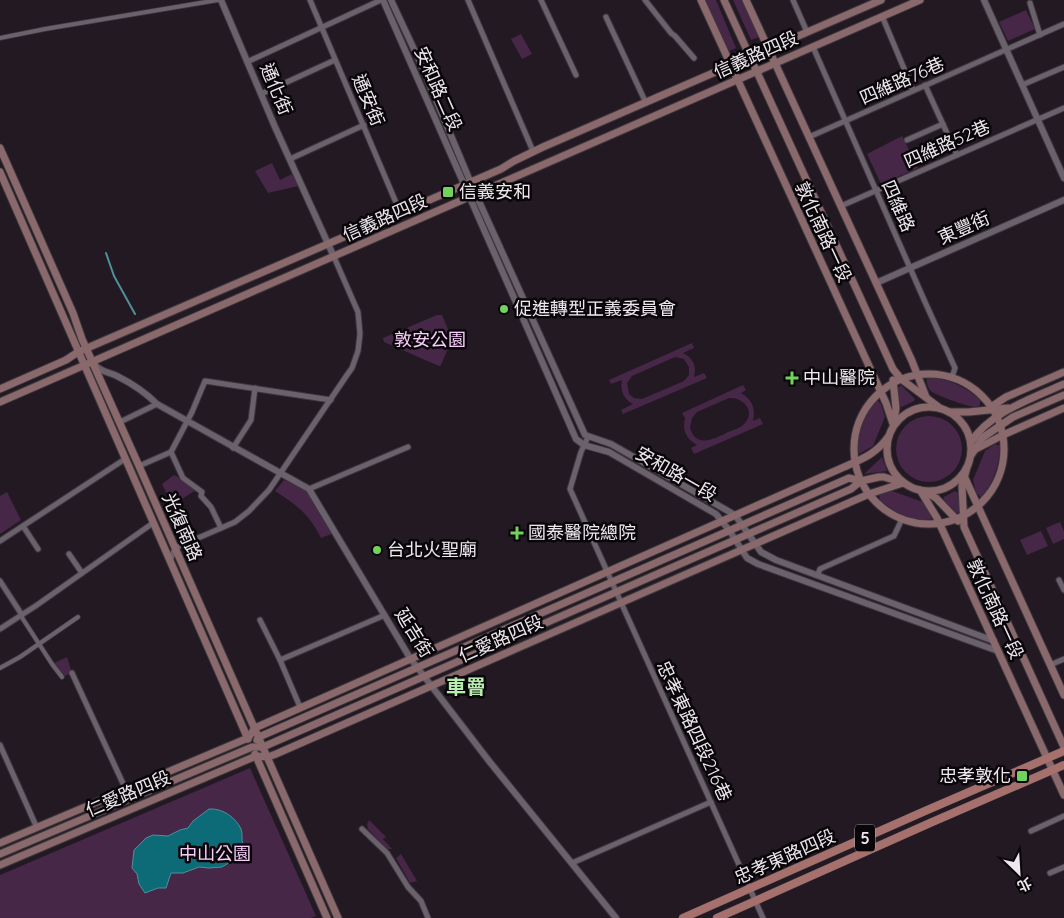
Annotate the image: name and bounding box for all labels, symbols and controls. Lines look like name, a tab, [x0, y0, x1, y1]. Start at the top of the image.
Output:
street label: 信義路四段	[710, 26, 802, 83]
street label: 安和路二段	[410, 43, 467, 135]
street label: 四維路76巷	[856, 52, 948, 109]
street label: 通化街	[255, 59, 298, 118]
street label: 通安街	[347, 70, 390, 129]
street label: 四維路52巷	[900, 114, 993, 173]
street label: 四維路	[877, 176, 920, 235]
street label: 敦化南路一段	[790, 178, 857, 286]
place label: 信義安和	[459, 180, 531, 203]
marker: 信義安和	[441, 185, 455, 199]
street label: 信義路四段	[339, 189, 431, 246]
street label: 東豐街	[934, 206, 993, 249]
place label: 促進轉型正義委員會	[514, 297, 676, 320]
marker: 促進轉型正義委員會	[498, 303, 510, 315]
park label: 敦安公園	[394, 328, 466, 351]
place label: 中山醫院	[803, 366, 875, 389]
marker: 中山醫院	[785, 371, 799, 385]
street label: 安和路一段	[632, 441, 721, 506]
street label: 光復南路	[157, 489, 208, 564]
place label: 國泰醫院總院	[528, 521, 636, 544]
marker: 國泰醫院總院	[510, 526, 524, 540]
place label: 台北火聖廟	[387, 538, 477, 561]
marker: 台北火聖廟	[371, 544, 383, 556]
street label: 敦化南路一段	[962, 555, 1029, 663]
street label: 延吉街	[390, 604, 438, 662]
street label: 仁愛路四段	[455, 610, 547, 667]
street label: 忠孝東路四段216巷	[652, 657, 737, 805]
district label: 車罾	[446, 674, 486, 699]
place label: 忠孝敦化	[939, 764, 1011, 787]
street label: 仁愛路四段	[82, 765, 174, 822]
marker: 忠孝敦化	[1015, 769, 1029, 783]
street label: 忠孝東路四段	[731, 824, 839, 889]
road number: 5	[855, 824, 875, 851]
park label: 中山公園	[179, 842, 251, 865]
north arrow	[994, 848, 1044, 898]
text: 北	[1014, 874, 1035, 896]

